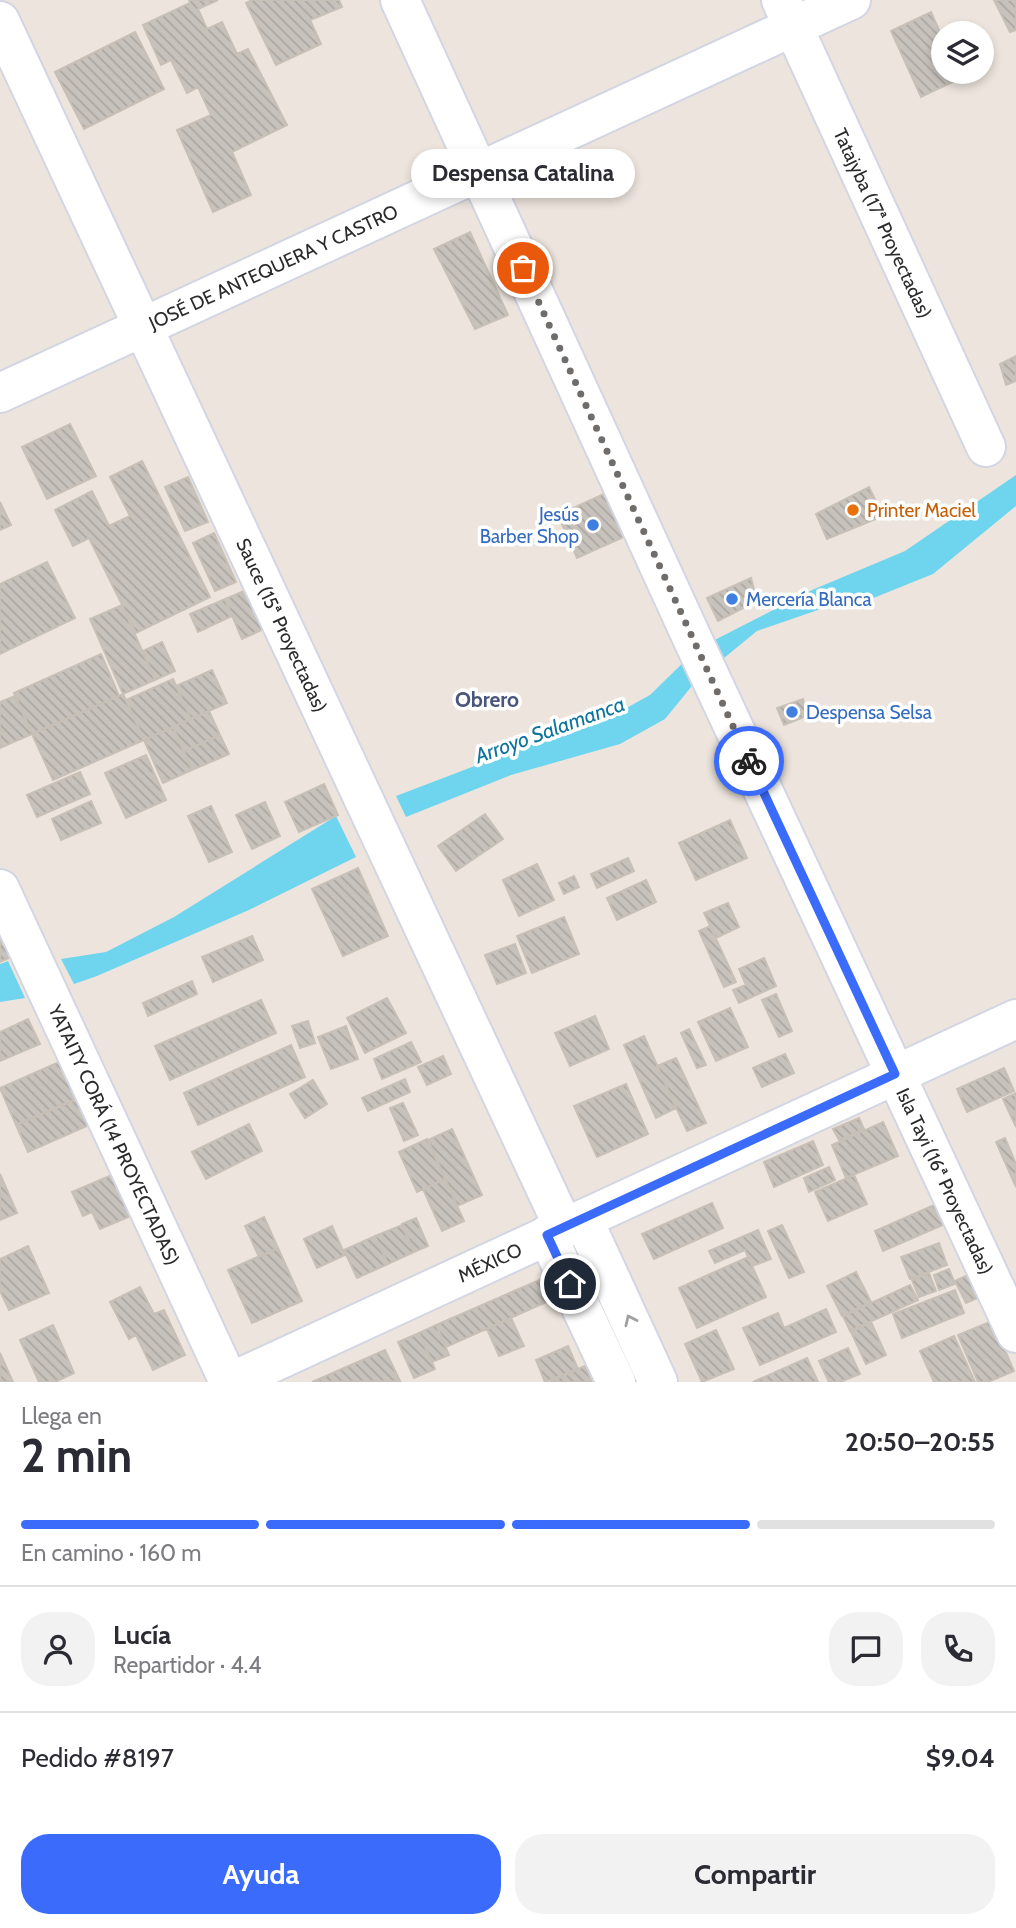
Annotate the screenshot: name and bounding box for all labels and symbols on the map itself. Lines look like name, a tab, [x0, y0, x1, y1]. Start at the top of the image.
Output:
street label: Tatajyba (17ª Proyectadas)	[828, 125, 937, 322]
callout: Despensa Catalina	[411, 149, 635, 198]
street label: JOSÉ DE ANTEQUERA Y CASTRO	[144, 200, 402, 335]
pin	[493, 238, 553, 298]
place label: Printer Maciel	[867, 499, 976, 522]
marker: Printer Maciel	[845, 502, 861, 518]
place label: Jesús Barber Shop	[480, 503, 579, 548]
marker: Jesús Barber Shop	[585, 517, 601, 533]
street label: Sauce (15ª Proyectadas)	[231, 535, 332, 716]
place label: Mercería Blanca	[746, 588, 872, 611]
marker: Mercería Blanca	[724, 591, 740, 607]
district label: Obrero	[455, 687, 519, 712]
water label: Arroyo Salamanca	[470, 691, 628, 769]
place label: Despensa Selsa	[806, 701, 932, 724]
marker: Despensa Selsa	[784, 704, 800, 720]
courier	[714, 726, 784, 796]
street label: YATAITY CORÁ (14 PROYECTADAS)	[43, 1000, 184, 1269]
street label: Isla Tayi (16ª Proyectadas)	[891, 1084, 998, 1278]
street label: MÉXICO	[454, 1238, 526, 1288]
pin	[540, 1254, 600, 1314]
one-way arrow	[624, 1315, 638, 1327]

